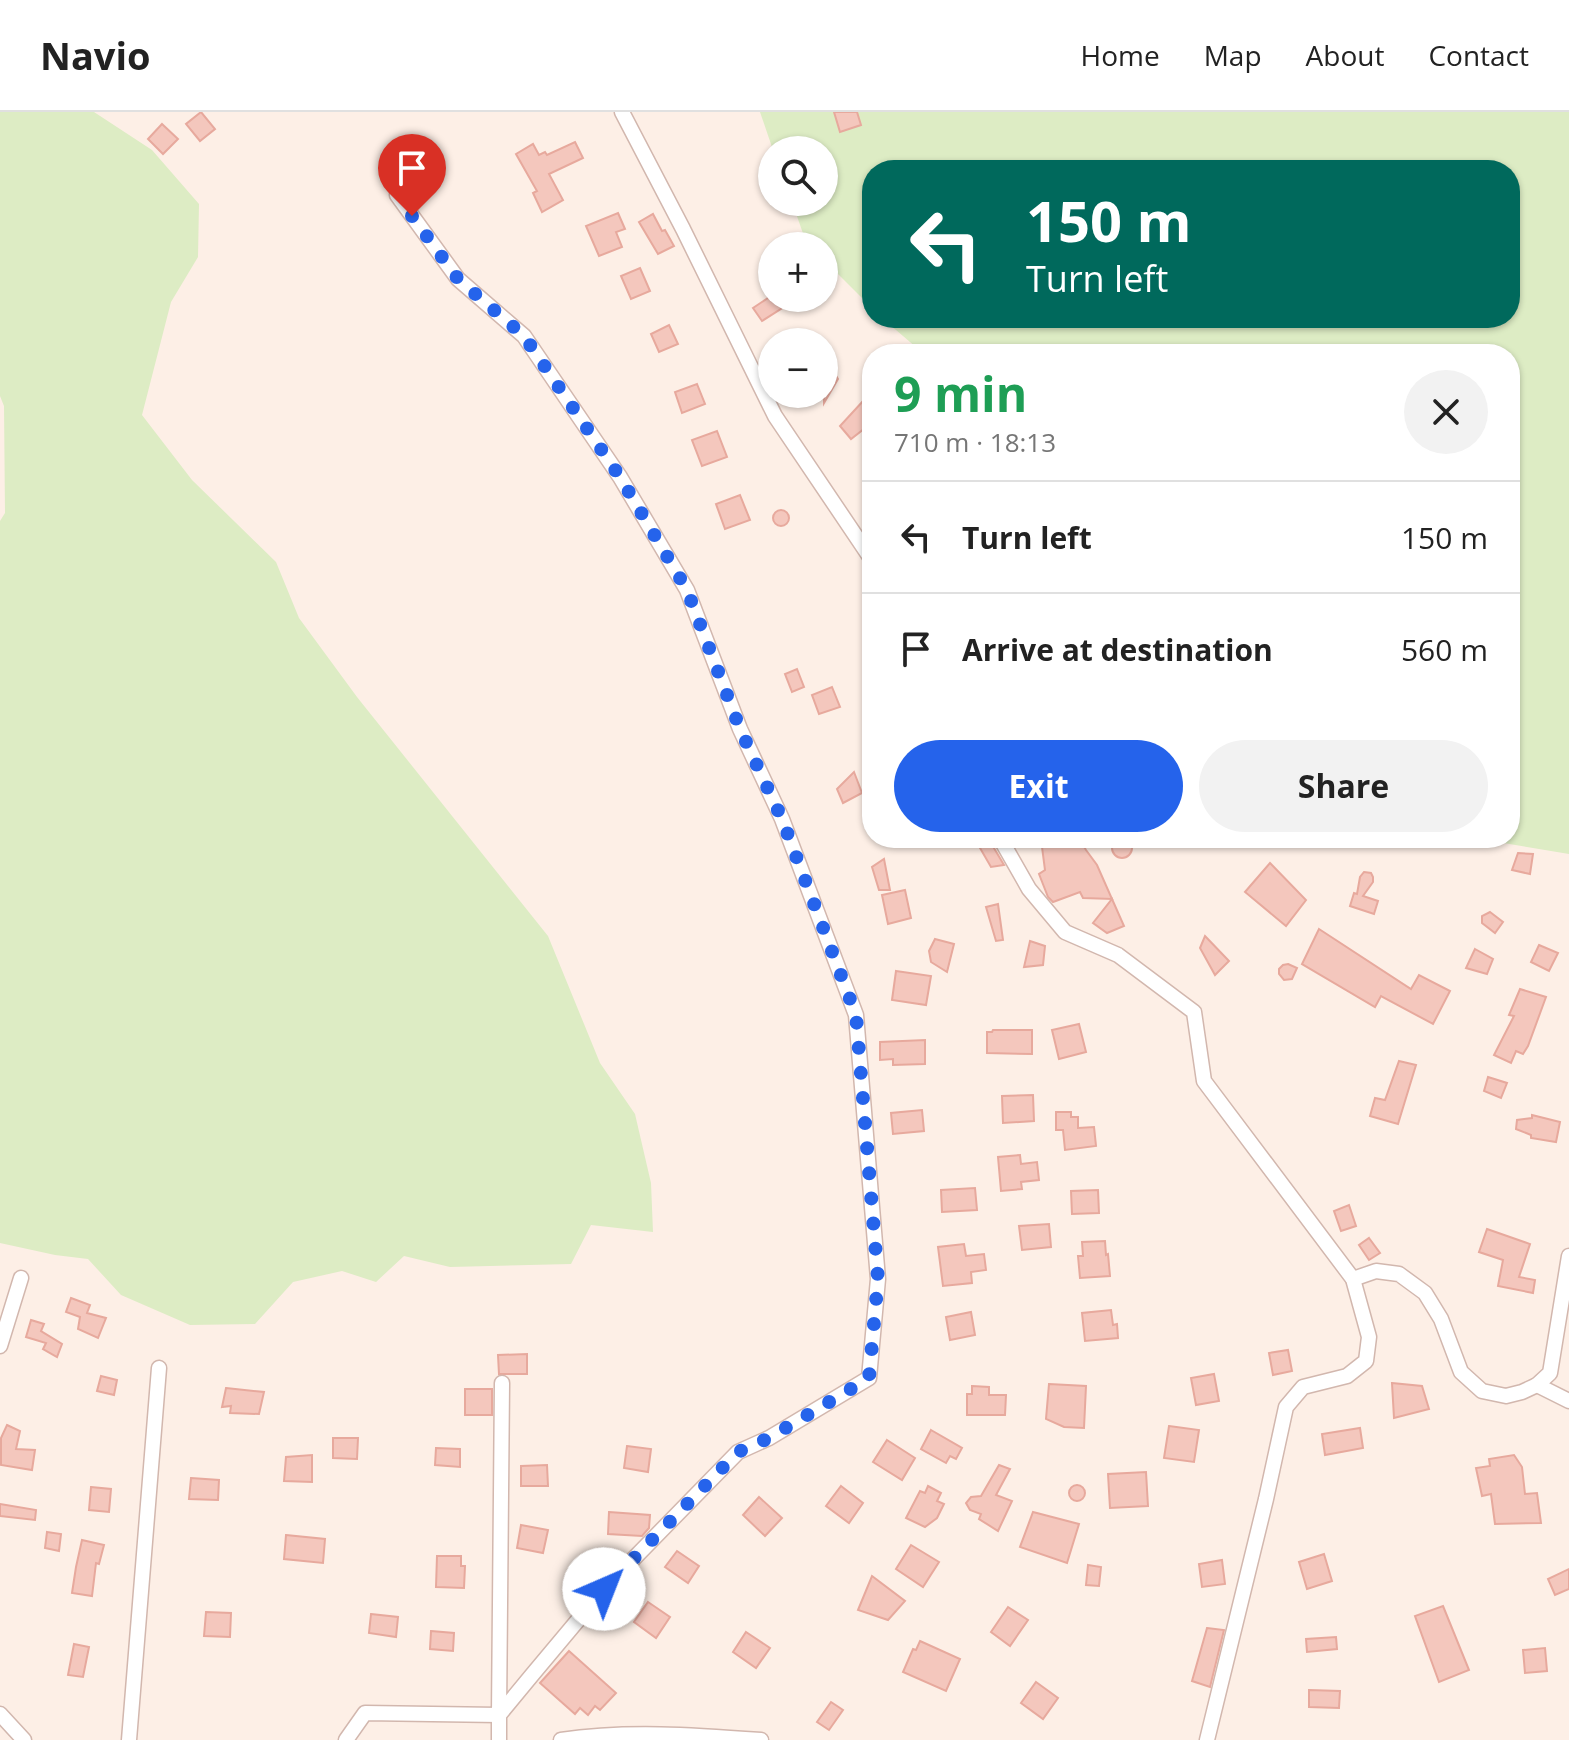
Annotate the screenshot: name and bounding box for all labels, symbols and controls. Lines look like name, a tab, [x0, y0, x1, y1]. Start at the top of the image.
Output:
text: Navio	[40, 29, 151, 81]
text: Home	[1081, 36, 1160, 74]
text: Map	[1204, 36, 1262, 74]
text: About	[1306, 36, 1384, 74]
text: Contact	[1428, 36, 1529, 74]
pin	[378, 134, 446, 216]
map controls	[758, 136, 838, 408]
button: search	[758, 136, 838, 216]
icon: arrive	[390, 146, 434, 190]
text: 150 m	[1026, 182, 1192, 258]
icon: left	[894, 192, 998, 296]
button: +	[758, 232, 838, 312]
text: Turn left	[1026, 254, 1168, 303]
button: −	[758, 328, 838, 408]
text: 9 min	[894, 361, 1027, 426]
button: close	[1404, 370, 1488, 454]
text: 710 m · 18:13	[894, 424, 1056, 460]
icon: left	[894, 515, 938, 559]
text: Turn left	[962, 517, 1092, 558]
text: 150 m	[1401, 517, 1488, 558]
icon: arrive	[894, 627, 938, 671]
text: Arrive at destination	[962, 629, 1273, 670]
text: 560 m	[1401, 629, 1488, 670]
button: Exit	[894, 740, 1183, 832]
button: Share	[1199, 740, 1488, 832]
position arrow	[562, 1547, 646, 1631]

